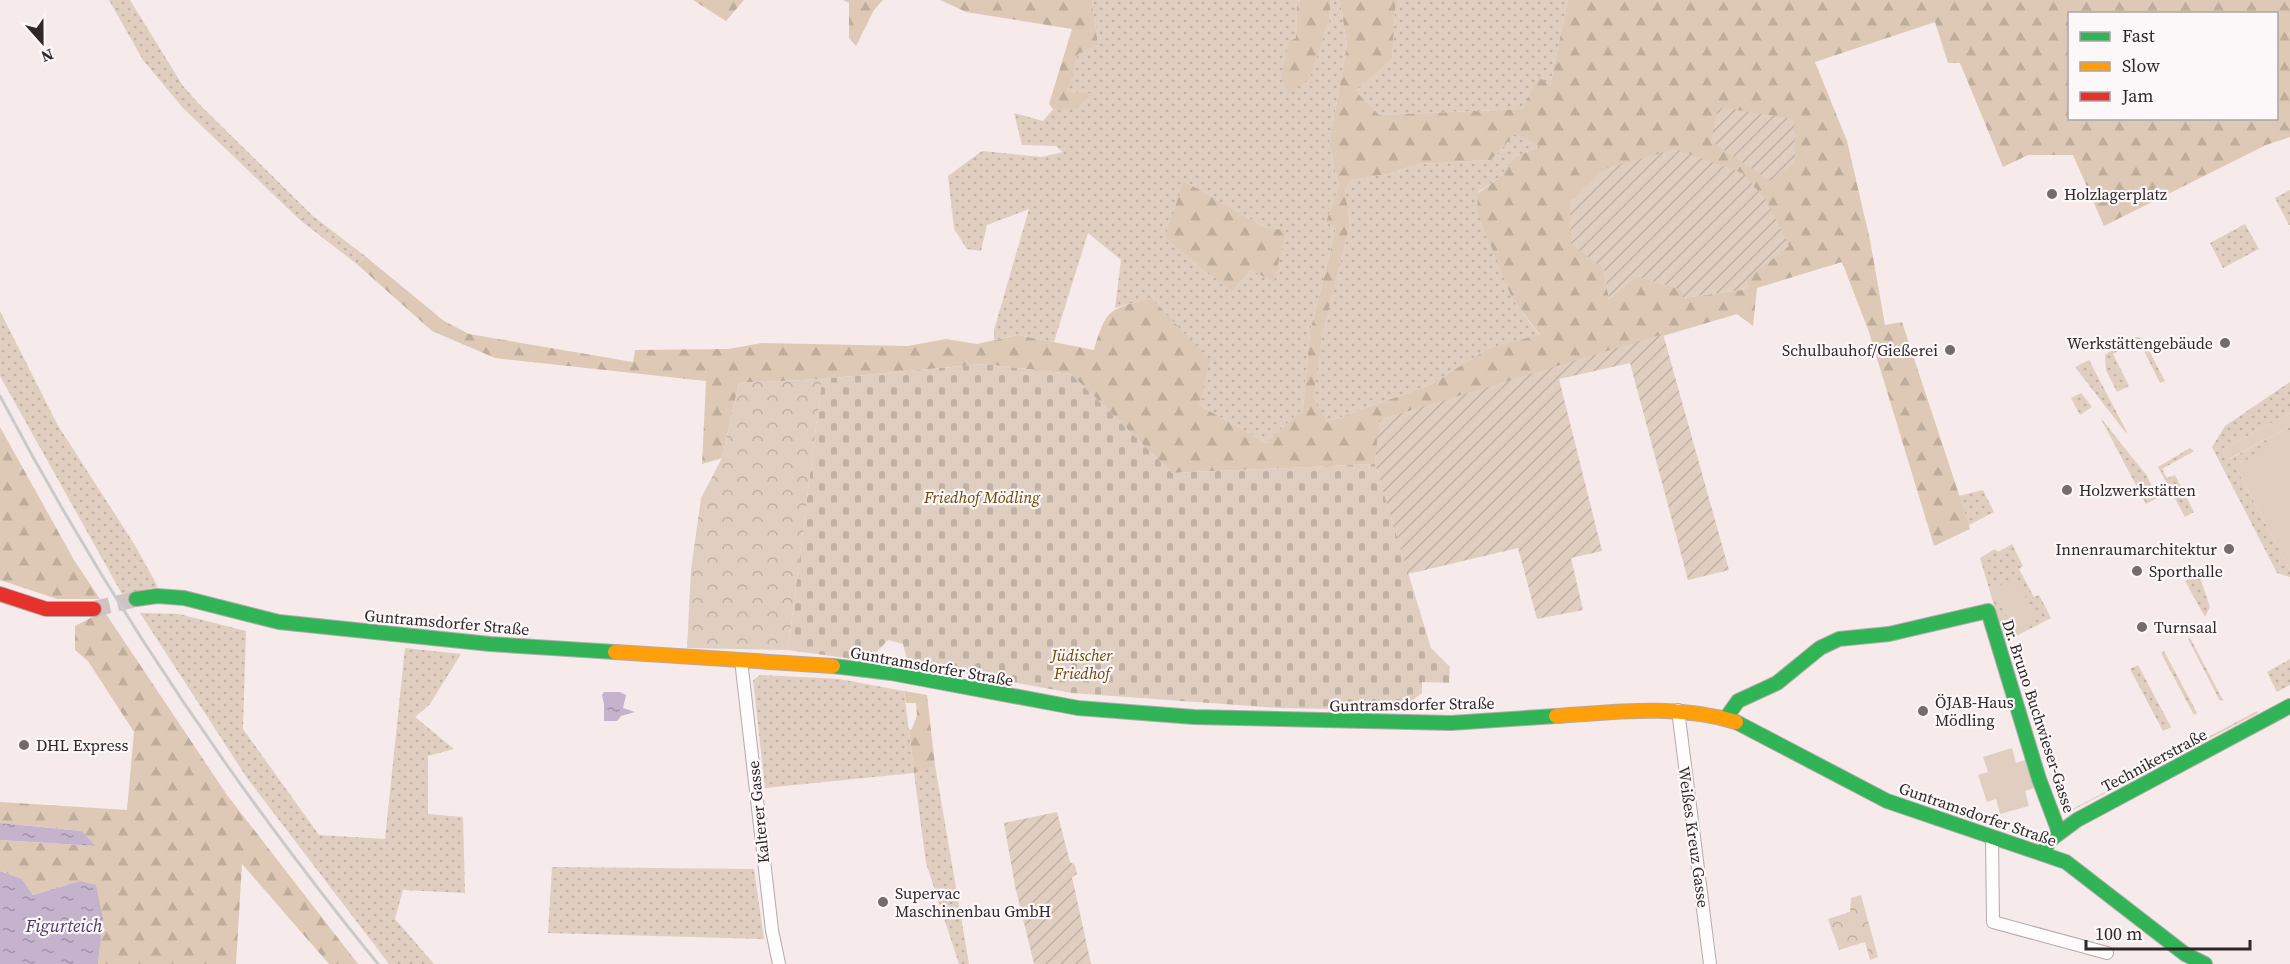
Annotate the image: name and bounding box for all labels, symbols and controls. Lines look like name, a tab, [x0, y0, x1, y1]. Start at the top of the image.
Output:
north arrow	[12, 12, 72, 72]
legend	[2068, 12, 2278, 120]
text: Fast	[2122, 23, 2155, 48]
text: N	[38, 44, 57, 68]
text: Slow	[2122, 53, 2160, 78]
text: Jam	[2121, 83, 2154, 108]
place label: Holzlagerplatz	[2064, 183, 2167, 205]
marker: Holzlagerplatz	[2045, 187, 2059, 201]
place label: Werkstättengebäude	[2067, 332, 2213, 354]
marker: Werkstättengebäude	[2218, 336, 2232, 350]
place label: Schulbauhof/Gießerei	[1782, 339, 1938, 361]
marker: Schulbauhof/Gießerei	[1943, 343, 1957, 357]
place label: Holzwerkstätten	[2079, 479, 2196, 501]
marker: Holzwerkstätten	[2060, 483, 2074, 497]
park label: Friedhof Mödling	[923, 486, 1041, 508]
place label: Innenraumarchitektur	[2055, 538, 2217, 560]
marker: Innenraumarchitektur	[2222, 542, 2236, 556]
place label: Sporthalle	[2149, 560, 2223, 582]
marker: Sporthalle	[2130, 564, 2144, 578]
street label: Guntramsdorfer Straße	[364, 604, 530, 640]
place label: Turnsaal	[2154, 616, 2217, 638]
street label: Dr. Bruno Buchwieser-Gasse	[1997, 617, 2081, 815]
marker: Turnsaal	[2135, 620, 2149, 634]
street label: Guntramsdorfer Straße	[849, 641, 1015, 691]
park label: Jüdischer Friedhof	[1049, 644, 1113, 684]
place label: ÖJAB-Haus Mödling	[1935, 691, 2014, 731]
street label: Guntramsdorfer Straße	[1329, 692, 1495, 716]
marker: ÖJAB-Haus Mödling	[1916, 704, 1930, 718]
street label: Technikerstraße	[2098, 723, 2210, 797]
place label: DHL Express	[36, 734, 129, 756]
marker: DHL Express	[17, 738, 31, 752]
street label: Kalterer Gasse	[742, 760, 774, 864]
street label: Weißes Kreuz Gasse	[1673, 765, 1715, 909]
street label: Guntramsdorfer Straße	[1896, 777, 2060, 851]
place label: Supervac Maschinenbau GmbH	[895, 882, 1051, 922]
marker: Supervac Maschinenbau GmbH	[876, 895, 890, 909]
water label: Figurteich	[24, 913, 103, 938]
scale bar	[2086, 913, 2250, 951]
text: 100 m	[2095, 921, 2142, 946]

